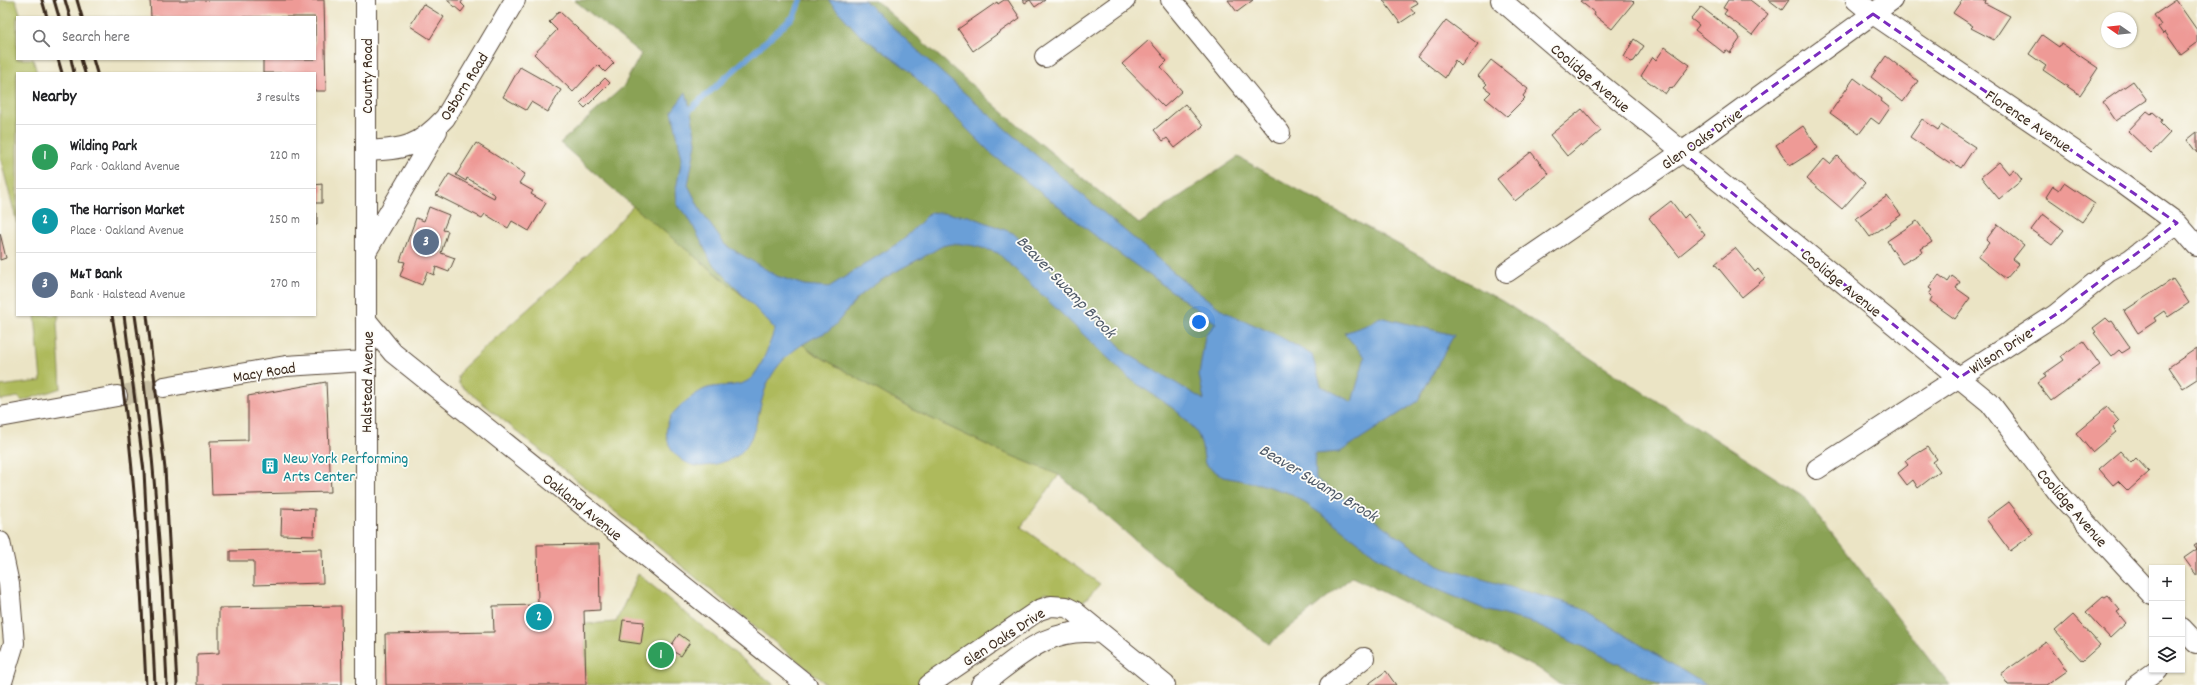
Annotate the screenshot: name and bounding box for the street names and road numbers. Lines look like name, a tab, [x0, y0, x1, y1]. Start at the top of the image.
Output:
street label: County Road	[357, 38, 380, 114]
street label: Coolidge Avenue	[1545, 39, 1634, 119]
street label: Osborn Road	[435, 49, 495, 126]
street label: Florence Avenue	[1980, 85, 2075, 159]
street label: Glen Oaks Drive	[1657, 104, 1748, 177]
street label: Coolidge Avenue	[1795, 244, 1886, 324]
street label: Wilson Drive	[1965, 323, 2038, 381]
street label: Halstead Avenue	[356, 331, 381, 433]
street label: Macy Road	[231, 357, 297, 390]
street label: Coolidge Avenue	[2030, 464, 2112, 553]
street label: Oakland Avenue	[537, 469, 626, 547]
street label: Glen Oaks Drive	[958, 603, 1050, 673]

